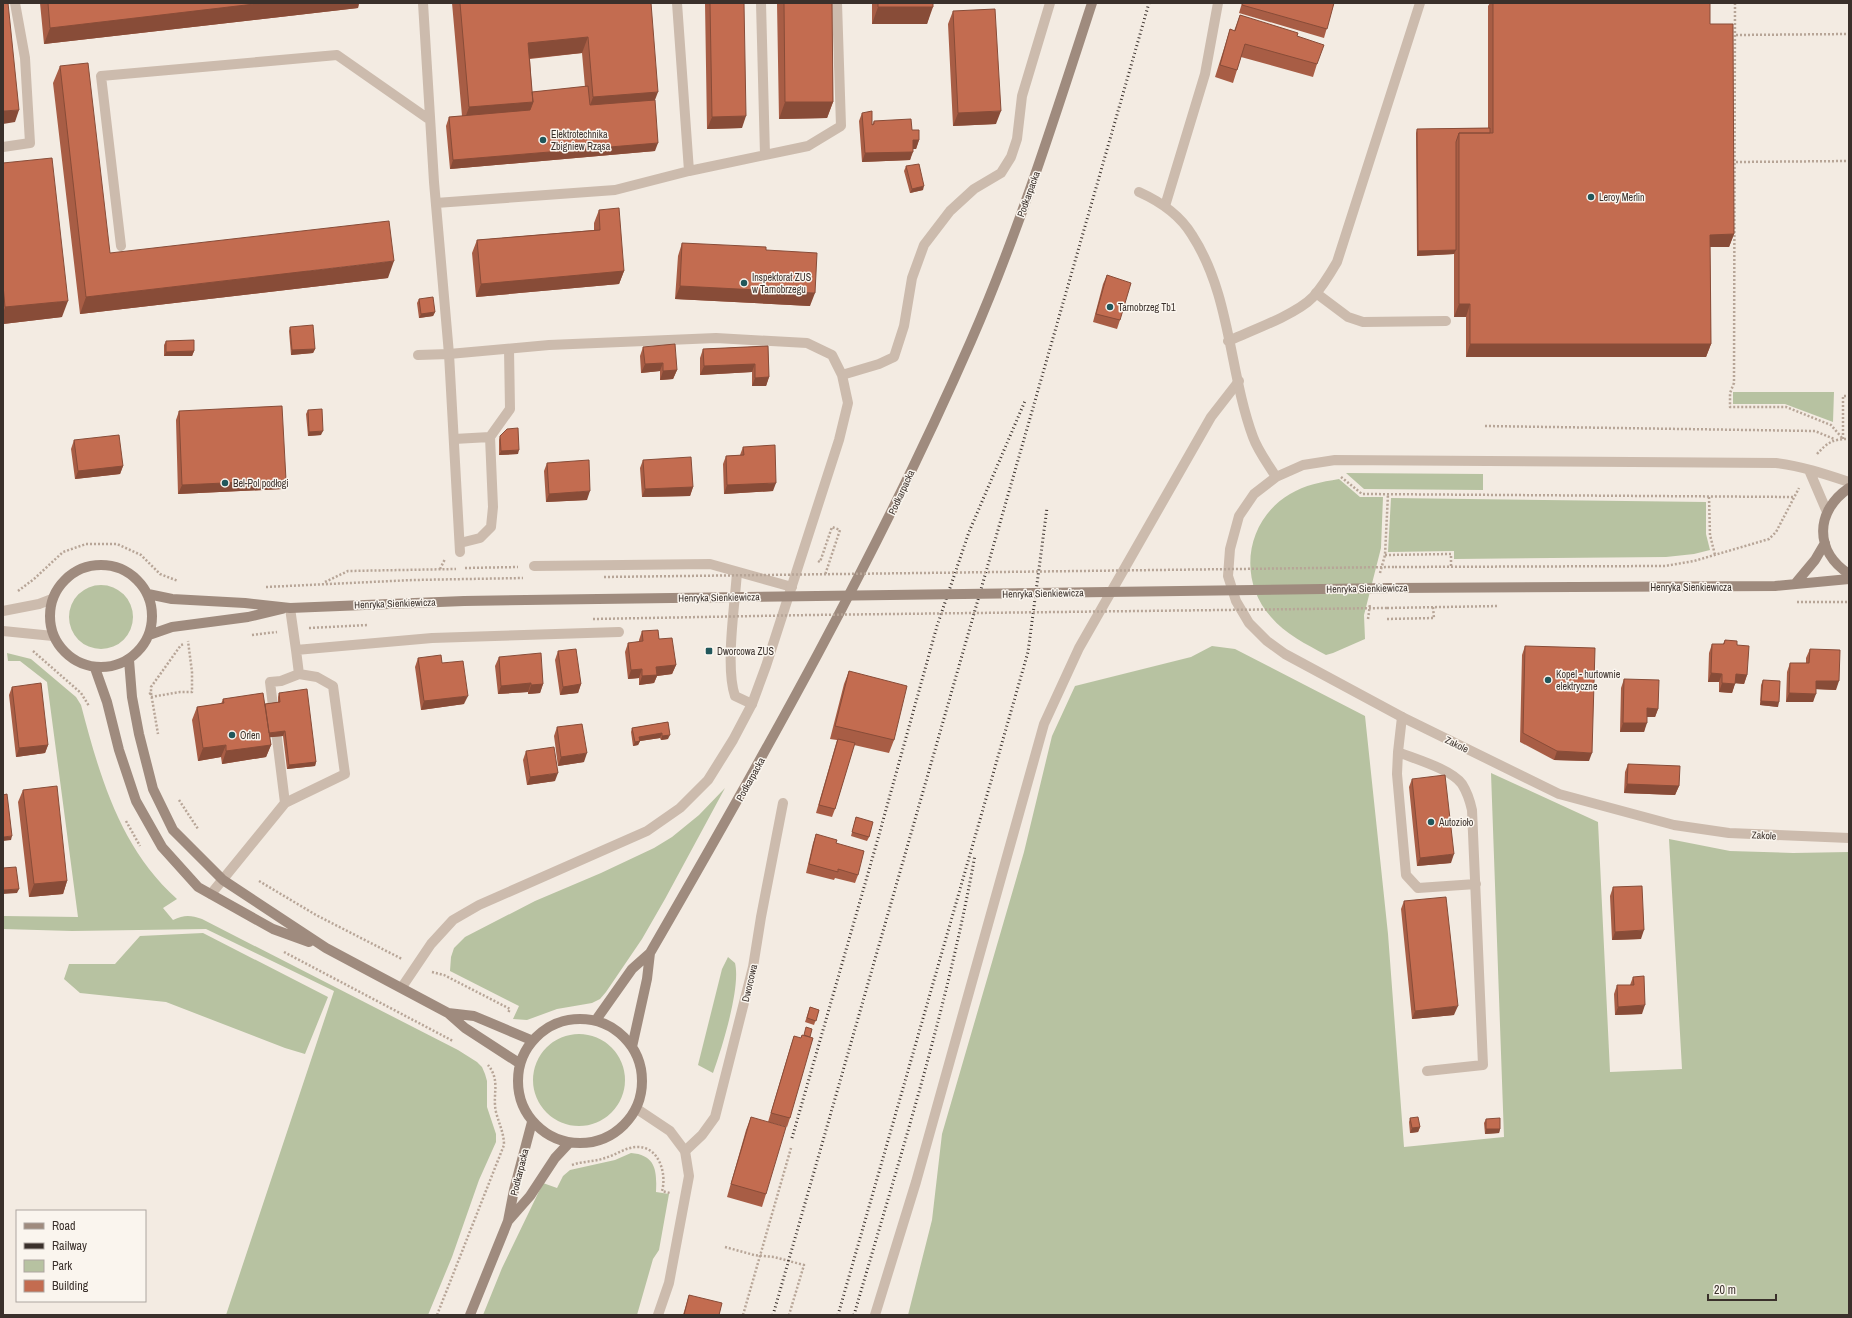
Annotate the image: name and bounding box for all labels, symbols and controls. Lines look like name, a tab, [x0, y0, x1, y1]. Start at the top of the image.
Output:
place label: Elektrotechnika Zbigniew Rząsa	[551, 128, 611, 153]
marker: Elektrotechnika Zbigniew Rząsa	[538, 135, 548, 145]
street label: Podkarpacka	[1014, 169, 1043, 219]
place label: Leroy Merlin	[1599, 191, 1645, 204]
marker: Leroy Merlin	[1586, 192, 1596, 202]
place label: Inspektorat ZUS w Tarnobrzegu	[752, 271, 812, 296]
marker: Inspektorat ZUS w Tarnobrzegu	[739, 278, 749, 288]
place label: Tarnobrzeg Tb1	[1118, 301, 1176, 314]
marker: Tarnobrzeg Tb1	[1105, 302, 1115, 312]
street label: Podkarpacka	[885, 467, 918, 517]
place label: Bel-Pol podłogi	[233, 477, 289, 490]
marker: Bel-Pol podłogi	[220, 478, 230, 488]
street label: Henryka Sienkiewicza	[1326, 581, 1408, 596]
street label: Henryka Sienkiewicza	[1650, 581, 1732, 594]
street label: Henryka Sienkiewicza	[1002, 586, 1084, 601]
street label: Henryka Sienkiewicza	[678, 590, 760, 605]
street label: Henryka Sienkiewicza	[354, 596, 436, 611]
place label: Dworcowa ZUS	[717, 645, 774, 658]
marker: Dworcowa ZUS	[704, 646, 714, 656]
place label: Kopel - hurtownie elektryczne	[1556, 668, 1621, 693]
marker: Kopel - hurtownie elektryczne	[1543, 675, 1553, 685]
place label: Orlen	[240, 729, 260, 742]
marker: Orlen	[227, 730, 237, 740]
street label: Zakole	[1443, 733, 1471, 756]
street label: Podkarpacka	[733, 755, 768, 803]
place label: Autozioło	[1438, 816, 1474, 829]
marker: Autozioło	[1426, 817, 1436, 827]
street label: Zakole	[1751, 828, 1777, 843]
street label: Dworcowa	[739, 963, 760, 1003]
street label: Podkarpacka	[507, 1147, 532, 1197]
legend	[16, 1210, 146, 1302]
text: Road	[52, 1218, 76, 1234]
text: Railway	[52, 1238, 87, 1254]
text: Park	[52, 1258, 72, 1274]
scale bar	[1708, 1276, 1776, 1302]
text: Building	[52, 1278, 89, 1294]
text: 20 m	[1714, 1282, 1736, 1298]

